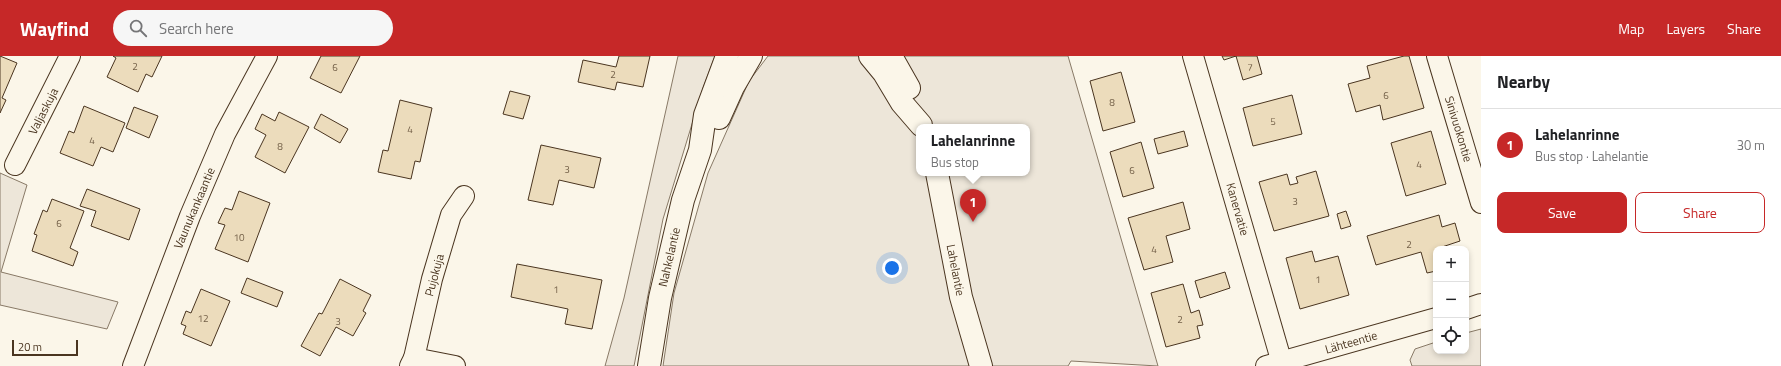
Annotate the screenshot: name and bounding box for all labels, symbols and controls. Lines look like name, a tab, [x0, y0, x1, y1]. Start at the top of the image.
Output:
search box	[113, 10, 393, 46]
text: Wayfind	[20, 14, 89, 43]
icon: search	[127, 17, 149, 39]
text: Search here	[159, 17, 234, 40]
text: Map	[1618, 18, 1644, 39]
text: Layers	[1666, 18, 1705, 39]
text: Share	[1727, 18, 1761, 39]
house number: 2	[132, 59, 138, 74]
house number: 6	[332, 60, 338, 75]
house number: 7	[1247, 60, 1253, 75]
house number: 2	[610, 67, 616, 82]
text: Nearby	[1497, 69, 1550, 95]
street label: Valjaskuja	[23, 84, 63, 138]
house number: 6	[1383, 88, 1389, 103]
street label: Sinivuokontie	[1440, 94, 1478, 164]
house number: 8	[1109, 95, 1115, 110]
house number: 5	[1270, 114, 1276, 129]
house number: 4	[407, 122, 413, 137]
text: Lahelanrinne	[1535, 123, 1619, 146]
popup	[916, 124, 1030, 176]
text: Lahelanrinne	[931, 129, 1015, 152]
house number: 4	[89, 133, 95, 148]
text: 1	[1506, 135, 1514, 155]
text: 30 m	[1737, 135, 1765, 155]
house number: 8	[277, 139, 283, 154]
text: Bus stop · Lahelantie	[1535, 146, 1648, 166]
text: Bus stop	[931, 152, 979, 172]
house number: 4	[1416, 157, 1422, 172]
house number: 3	[564, 162, 570, 177]
house number: 6	[1129, 163, 1135, 178]
street label: Vaunukankaantie	[168, 164, 220, 252]
street label: Kanervatie	[1221, 180, 1255, 238]
pin: 1	[960, 189, 986, 222]
button: Save	[1497, 192, 1627, 233]
button: Share	[1635, 192, 1765, 233]
house number: 3	[1292, 194, 1298, 209]
house number: 6	[56, 216, 62, 231]
street label: Nahkelantie	[653, 225, 685, 289]
house number: 10	[233, 230, 245, 245]
house number: 2	[1406, 237, 1412, 252]
street label: Lahelantie	[942, 242, 970, 298]
house number: 4	[1151, 242, 1157, 257]
map controls	[1433, 246, 1469, 354]
button: +	[1433, 246, 1469, 282]
street label: Pujokuja	[419, 252, 449, 298]
your location	[882, 258, 902, 278]
house number: 1	[1315, 272, 1321, 287]
house number: 1	[553, 282, 559, 297]
button: −	[1433, 282, 1469, 318]
house number: 12	[197, 311, 209, 326]
house number: 2	[1177, 312, 1183, 327]
house number: 3	[335, 314, 341, 329]
button: locate	[1433, 318, 1469, 354]
street label: Lähteentie	[1323, 325, 1379, 359]
scale bar	[12, 338, 78, 357]
text: 20 m	[18, 339, 42, 355]

